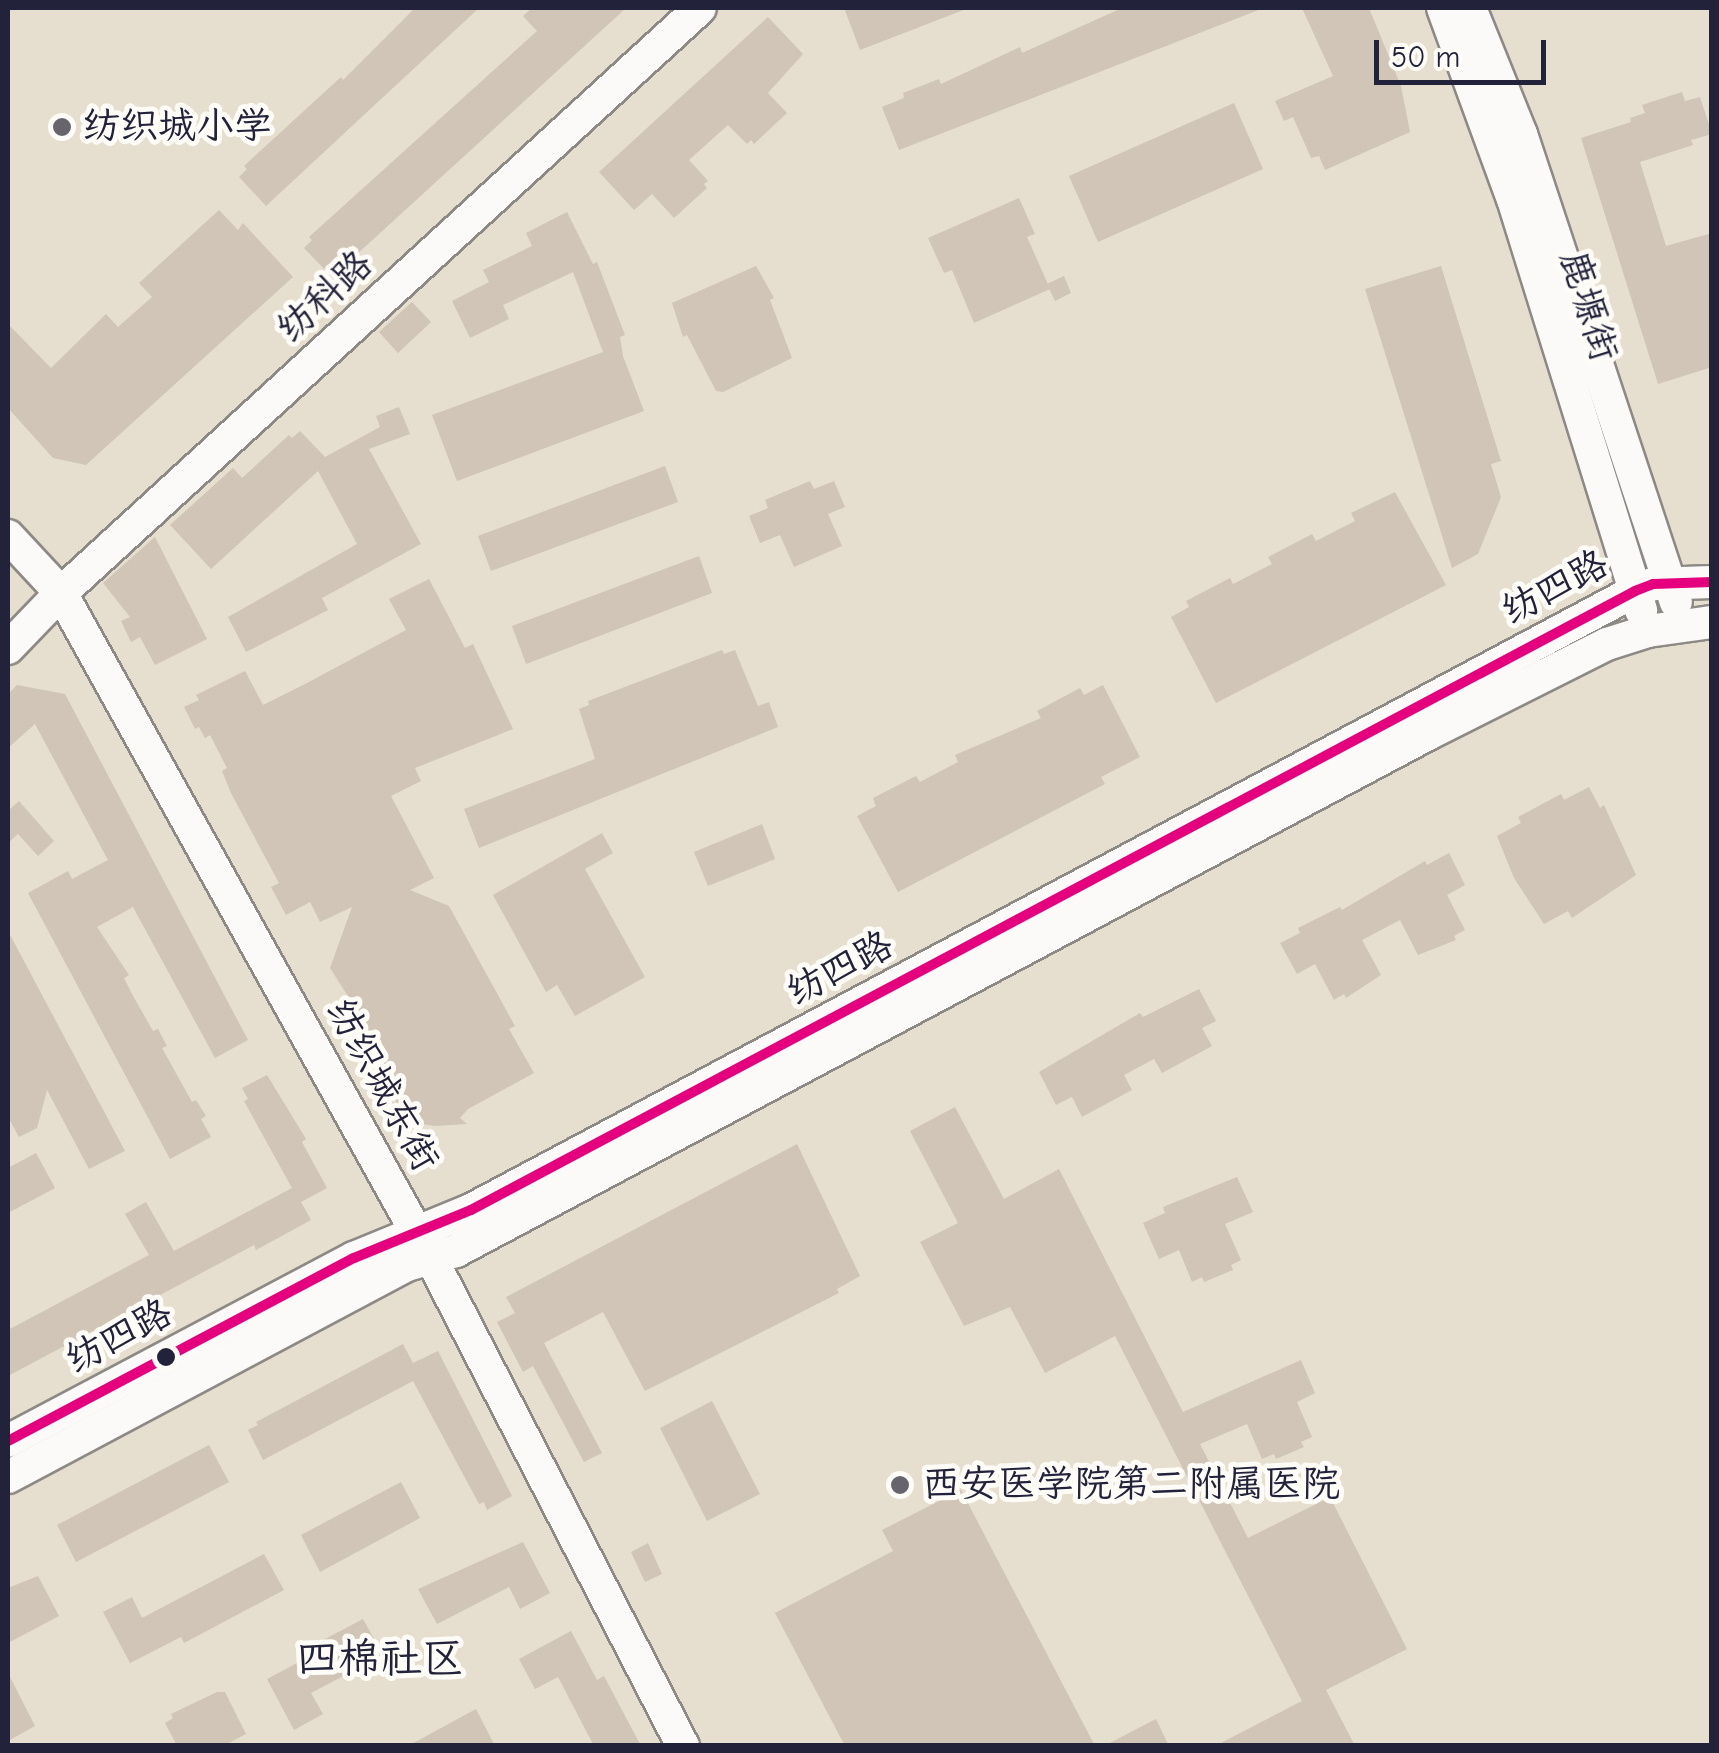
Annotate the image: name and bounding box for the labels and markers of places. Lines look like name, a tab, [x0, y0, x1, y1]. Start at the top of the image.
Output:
place label: 纺织城小学	[82, 104, 272, 150]
marker: 纺织城小学	[51, 116, 73, 138]
unlabelled marker	[156, 1347, 176, 1367]
place label: 西安医学院第二附属医院	[922, 1462, 1340, 1508]
marker: 西安医学院第二附属医院	[887, 1472, 913, 1498]

